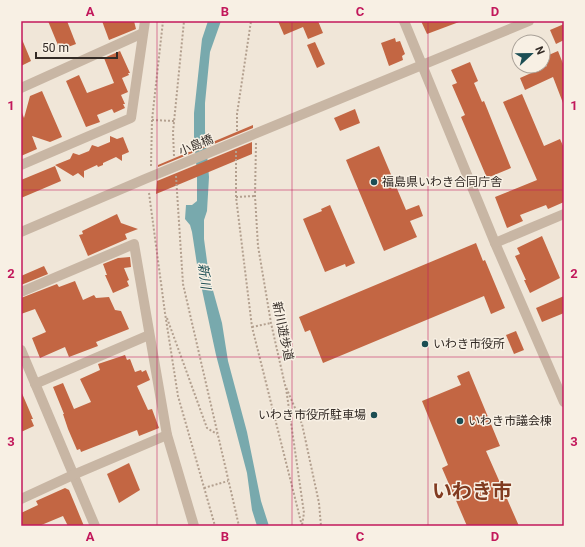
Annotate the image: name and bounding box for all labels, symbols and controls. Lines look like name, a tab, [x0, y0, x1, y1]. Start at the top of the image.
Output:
text: A	[86, 4, 95, 19]
text: B	[221, 4, 229, 19]
text: C	[356, 4, 365, 19]
text: D	[491, 4, 499, 19]
scale bar	[36, 34, 117, 60]
north arrow	[511, 34, 551, 74]
text: 50 m	[42, 41, 69, 55]
text: N	[532, 44, 547, 57]
text: 1	[7, 98, 15, 113]
text: 1	[570, 98, 578, 113]
street label: 小島橋	[177, 132, 215, 158]
place label: 福島県いわき合同庁舎	[382, 175, 502, 189]
marker: 福島県いわき合同庁舎	[369, 177, 379, 187]
water label: 新川	[195, 262, 214, 292]
text: 2	[7, 266, 15, 281]
text: 2	[570, 266, 578, 281]
street label: 新川遊歩道	[270, 300, 296, 362]
place label: いわき市役所	[433, 337, 505, 351]
marker: いわき市役所	[420, 339, 430, 349]
place label: いわき市役所駐車場	[258, 408, 366, 422]
marker: いわき市役所駐車場	[369, 410, 379, 420]
place label: いわき市議会棟	[468, 414, 552, 428]
marker: いわき市議会棟	[455, 416, 465, 426]
text: 3	[7, 434, 15, 449]
text: 3	[570, 434, 578, 449]
district label: いわき市	[432, 479, 512, 503]
text: A	[86, 529, 95, 544]
text: B	[221, 529, 229, 544]
text: C	[356, 529, 365, 544]
text: D	[491, 529, 499, 544]

